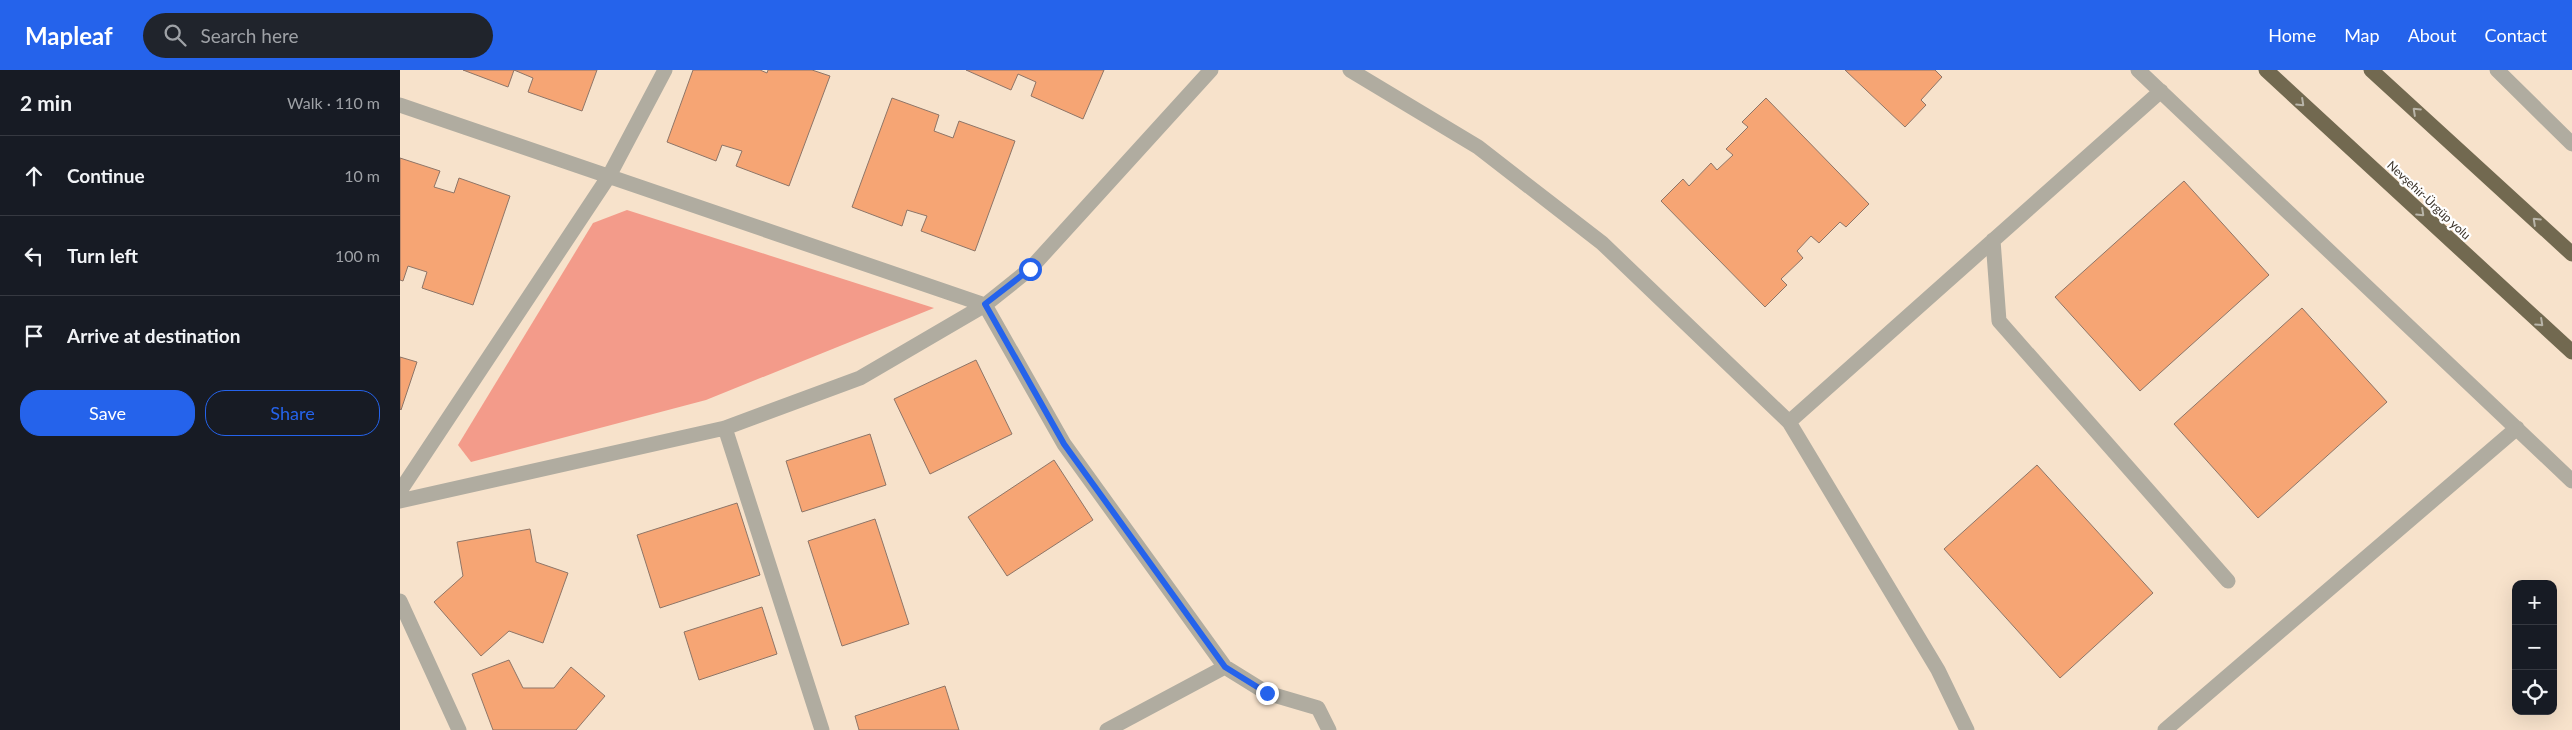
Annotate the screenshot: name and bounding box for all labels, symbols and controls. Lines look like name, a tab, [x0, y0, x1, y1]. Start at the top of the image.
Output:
search box	[143, 13, 493, 58]
text: Mapleaf	[25, 21, 113, 50]
icon: search	[161, 21, 189, 49]
text: Search here	[201, 24, 299, 47]
text: Home	[2268, 24, 2316, 46]
text: Map	[2344, 24, 2380, 46]
text: About	[2408, 24, 2457, 46]
text: Contact	[2485, 24, 2547, 46]
text: 2 min	[20, 90, 72, 115]
text: Walk · 110 m	[287, 93, 380, 112]
one-way arrow	[2296, 97, 2305, 106]
one-way arrow	[2413, 108, 2422, 117]
street label: Nevşehir-Ürgüp yolu	[2384, 157, 2474, 243]
icon: ahead	[20, 162, 48, 190]
text: Continue	[67, 164, 145, 187]
text: 10 m	[344, 166, 380, 185]
one-way arrow	[2415, 207, 2424, 216]
one-way arrow	[2533, 218, 2542, 227]
icon: left	[20, 242, 48, 270]
text: Turn left	[67, 244, 138, 267]
text: 100 m	[335, 246, 380, 265]
route start	[1019, 258, 1042, 281]
one-way arrow	[2535, 317, 2544, 326]
icon: arrive	[20, 322, 48, 350]
text: Arrive at destination	[67, 324, 240, 347]
button: Save	[20, 390, 195, 436]
button: Share	[205, 390, 380, 436]
map controls	[2512, 580, 2557, 715]
button: +	[2512, 580, 2557, 625]
button: −	[2512, 625, 2557, 670]
button: locate	[2512, 670, 2557, 715]
route end	[1256, 682, 1279, 705]

